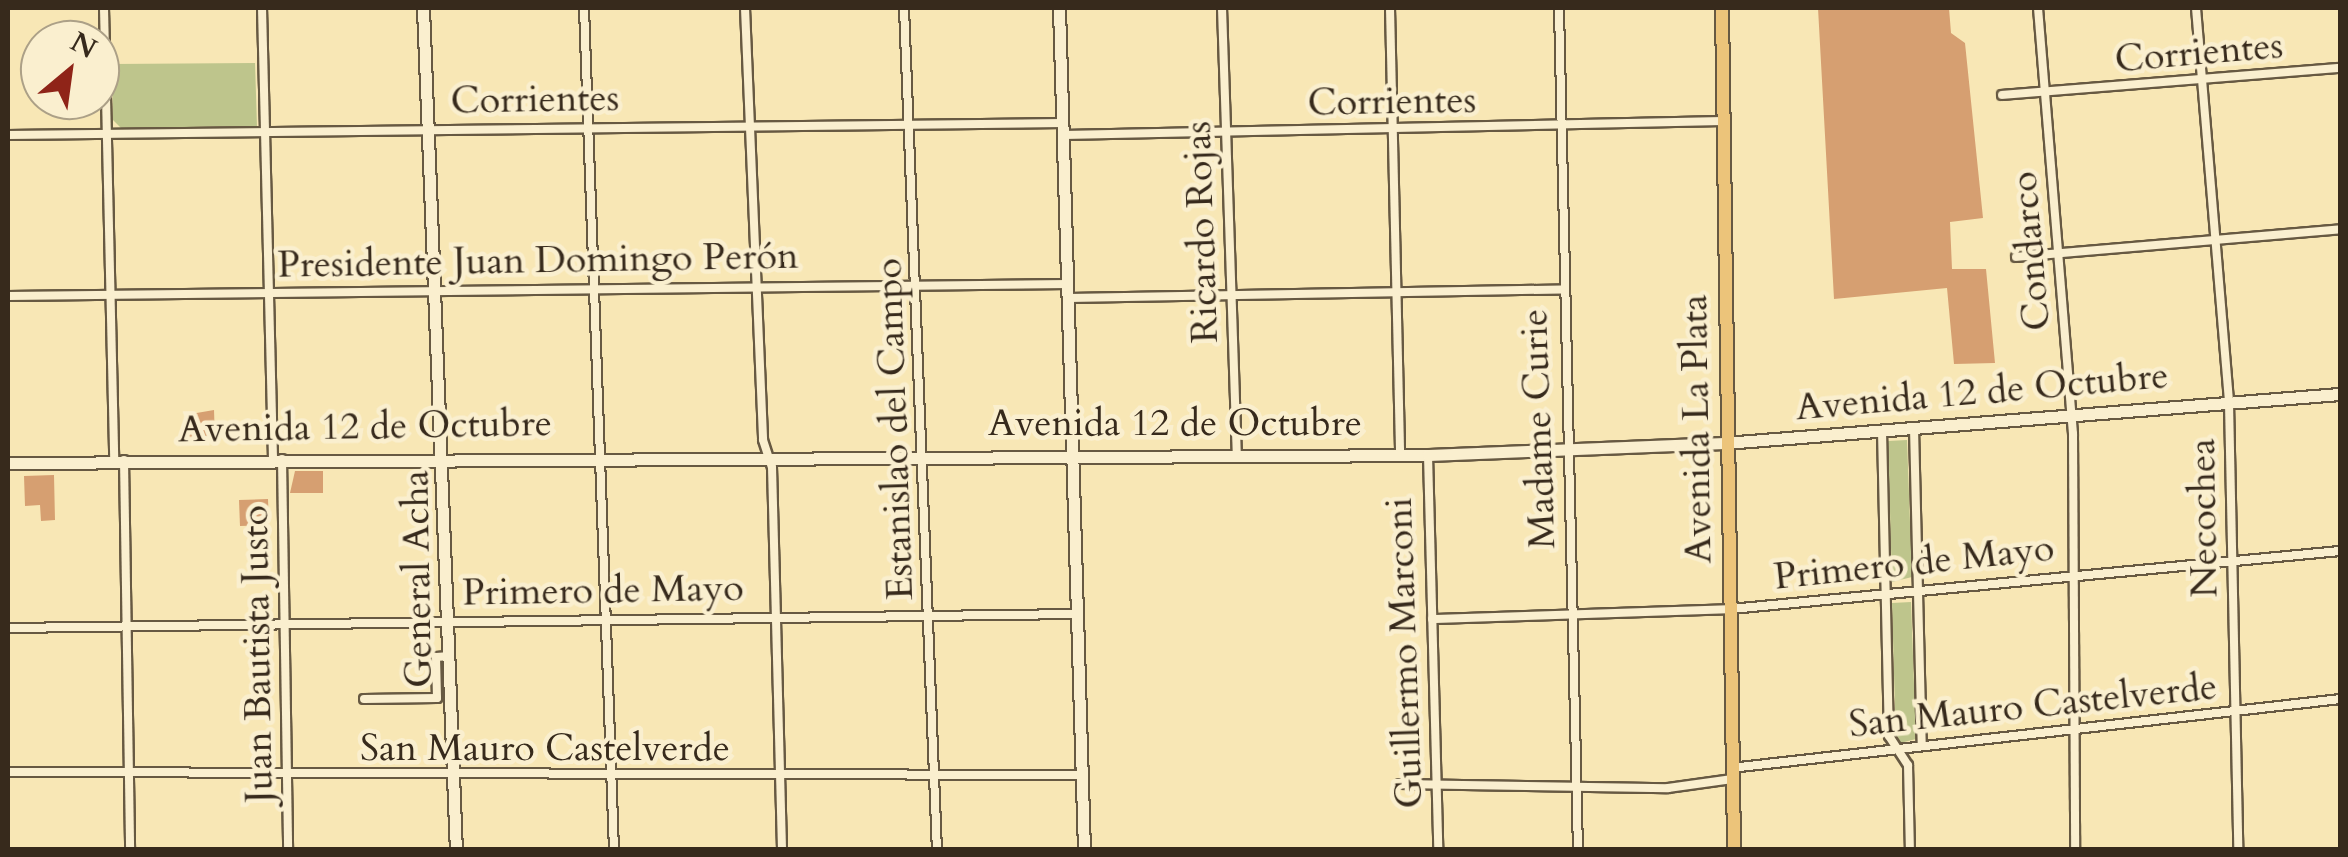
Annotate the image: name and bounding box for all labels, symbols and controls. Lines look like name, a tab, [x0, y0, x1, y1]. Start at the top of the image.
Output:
north arrow	[20, 20, 120, 120]
text: N	[64, 23, 103, 68]
street label: Corrientes	[2113, 23, 2285, 83]
street label: Corrientes	[450, 76, 620, 124]
street label: Corrientes	[1307, 78, 1477, 126]
street label: Ricardo Rojas	[1175, 120, 1229, 344]
street label: Condarco	[2001, 170, 2061, 332]
street label: Presidente Juan Domingo Perón	[277, 234, 799, 288]
street label: Estanislao del Campo	[866, 257, 924, 601]
street label: Avenida La Plata	[1672, 294, 1722, 564]
street label: Madame Curie	[1512, 308, 1566, 550]
street label: Avenida 12 de Octubre	[1794, 353, 2170, 431]
street label: Avenida 12 de Octubre	[178, 401, 552, 453]
street label: Avenida 12 de Octubre	[988, 401, 1362, 447]
street label: Necochea	[2180, 438, 2228, 598]
street label: General Acha	[393, 470, 443, 688]
street label: Guillermo Marconi	[1377, 497, 1433, 809]
street label: Juan Bautista Justo	[233, 505, 283, 803]
street label: Primero de Mayo	[1772, 526, 2056, 600]
street label: Primero de Mayo	[462, 566, 744, 616]
street label: San Mauro Castelverde	[1847, 664, 2219, 748]
street label: San Mauro Castelverde	[360, 726, 730, 772]

